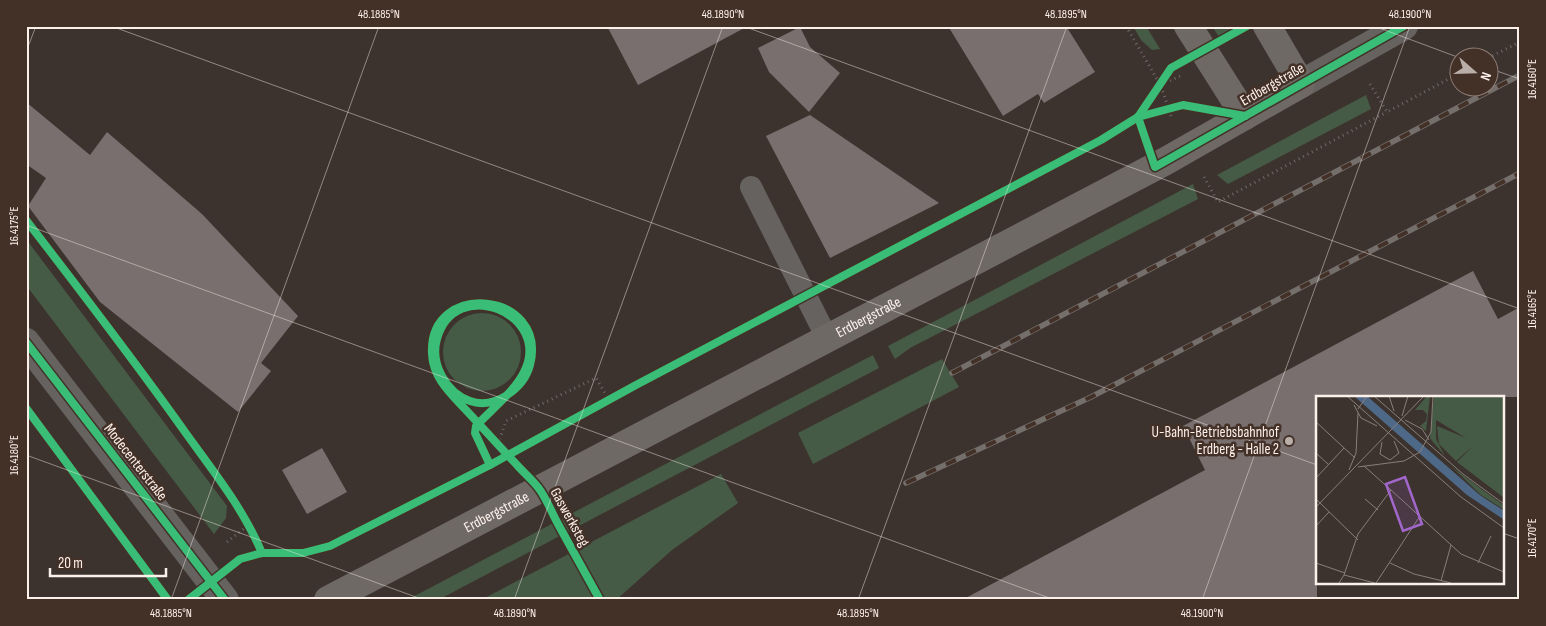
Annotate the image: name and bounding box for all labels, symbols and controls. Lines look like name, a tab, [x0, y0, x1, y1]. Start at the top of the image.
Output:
text: 48.1885°N	[358, 7, 400, 22]
text: 48.1890°N	[702, 7, 744, 22]
text: 48.1895°N	[1045, 7, 1087, 22]
text: 48.1900°N	[1389, 7, 1431, 22]
north arrow	[1448, 48, 1498, 98]
street label: Erdbergstraße	[1237, 59, 1308, 110]
text: 16.4160°E	[1525, 59, 1540, 99]
text: N	[1476, 70, 1495, 83]
text: 16.4175°E	[7, 207, 22, 245]
text: 16.4165°E	[1525, 289, 1540, 329]
street label: Erdbergstraße	[833, 292, 904, 342]
inset map	[1316, 396, 1504, 584]
street label: Modecenterstraße	[100, 420, 172, 505]
place label: U-Bahn-Betriebsbahnhof Erdberg - Halle 2	[1151, 423, 1280, 459]
text: 16.4180°E	[7, 435, 22, 475]
marker: U-Bahn-Betriebsbahnhof Erdberg - Halle 2	[1283, 435, 1295, 447]
street label: Gaswerksteg	[546, 484, 594, 550]
street label: Erdbergstraße	[461, 487, 532, 537]
text: 16.4170°E	[1525, 518, 1540, 558]
scale bar	[50, 546, 166, 578]
text: 20 m	[58, 554, 83, 573]
text: 48.1885°N	[150, 606, 192, 621]
text: 48.1890°N	[494, 606, 536, 621]
text: 48.1895°N	[837, 606, 879, 621]
text: 48.1900°N	[1181, 606, 1223, 621]

